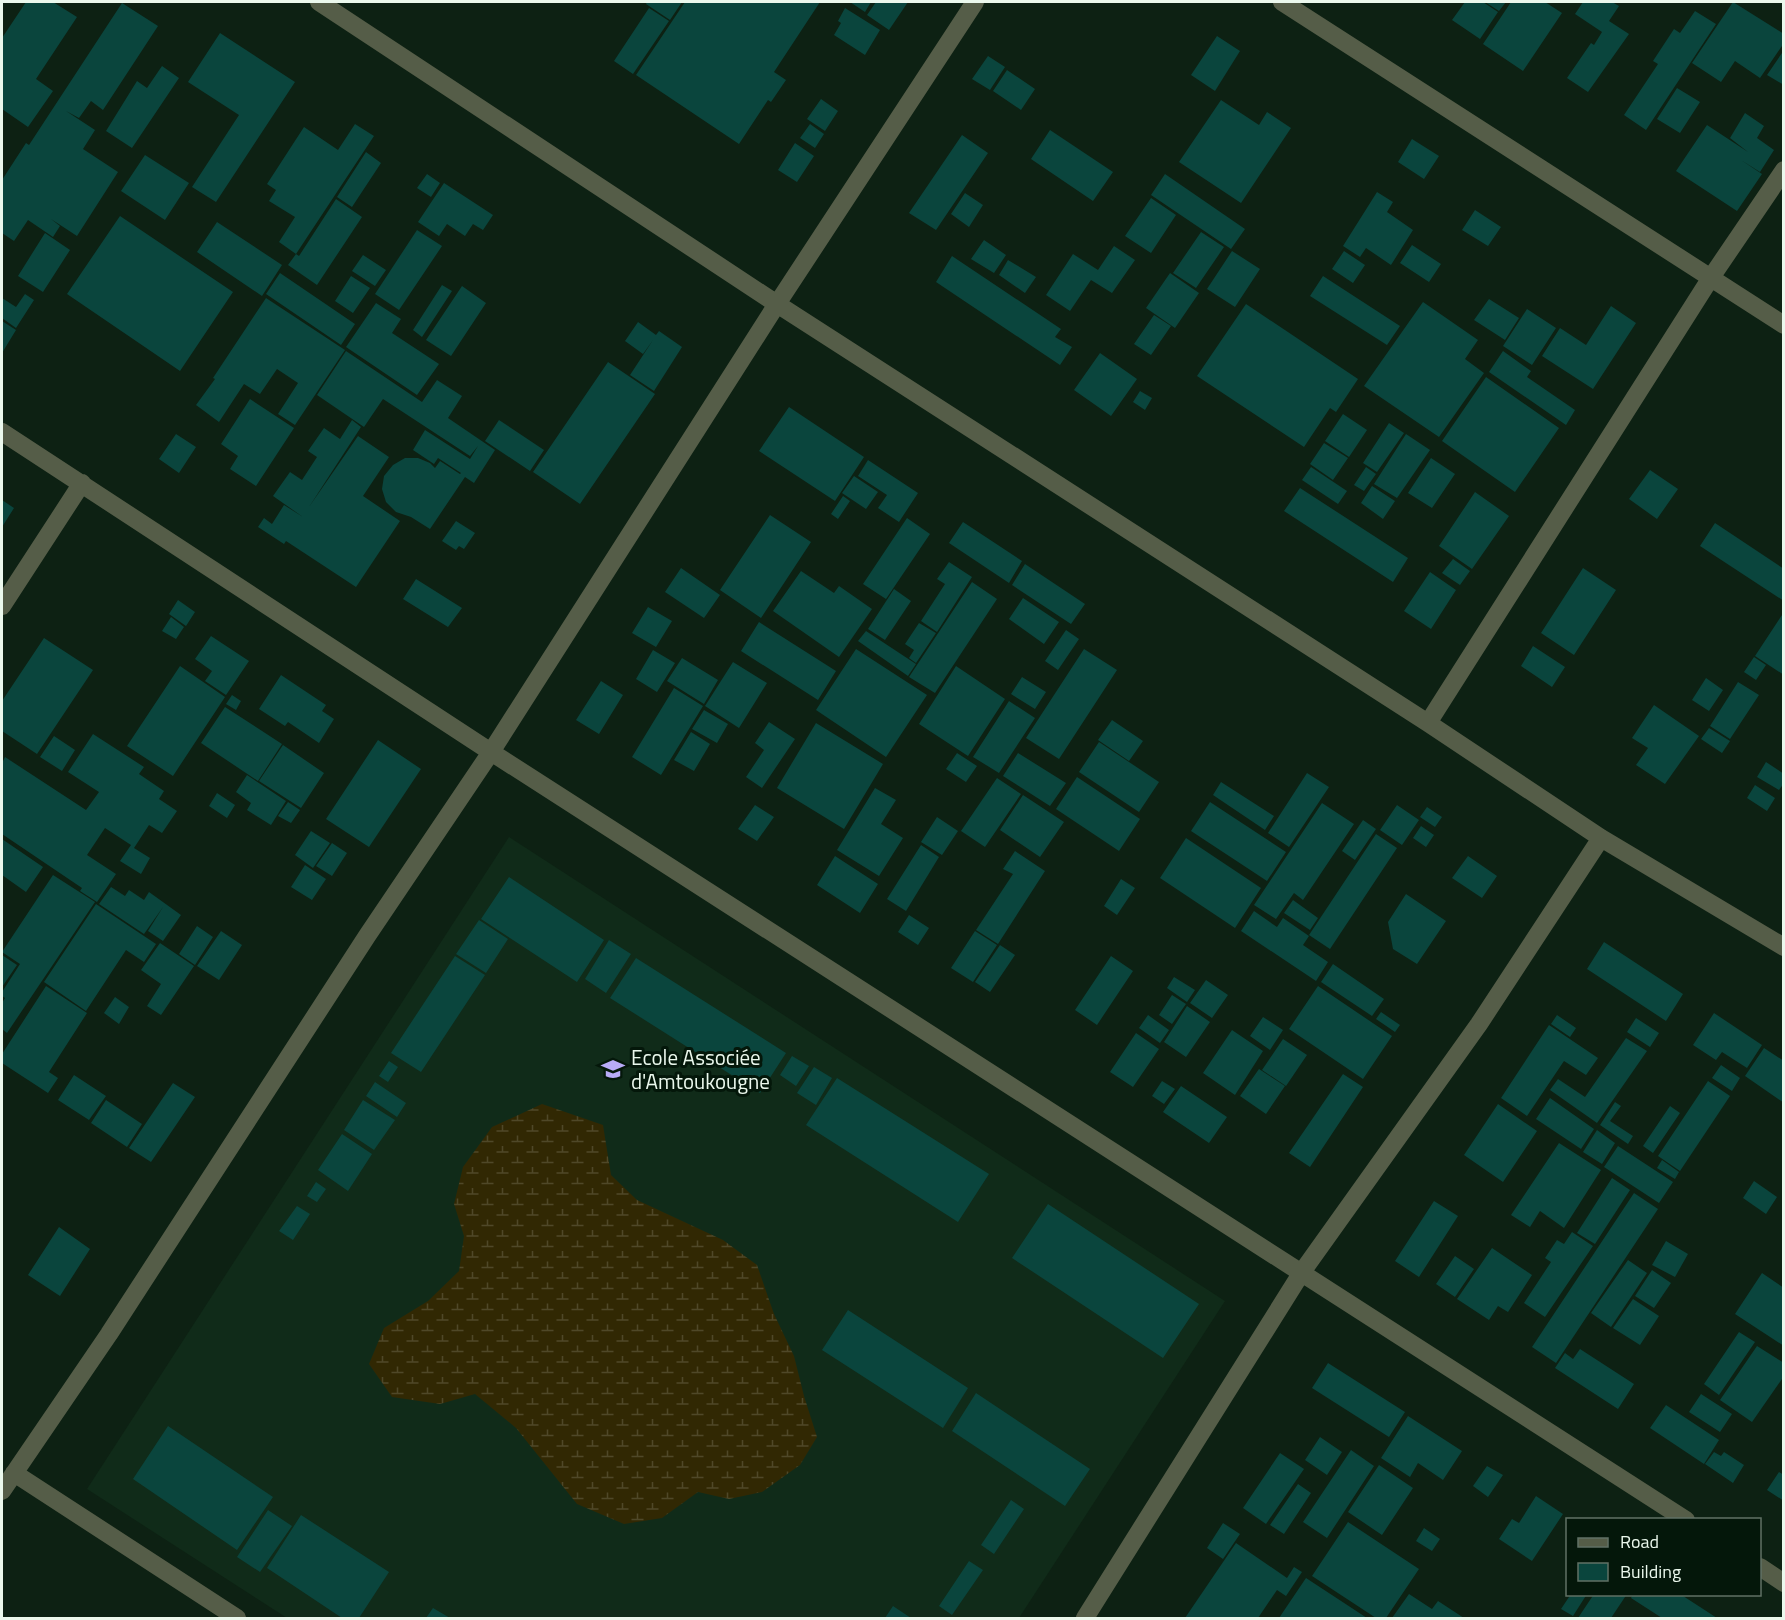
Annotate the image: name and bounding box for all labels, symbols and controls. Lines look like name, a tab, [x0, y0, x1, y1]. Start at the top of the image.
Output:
place label: Ecole Associée d'Amtoukougne	[631, 1041, 770, 1097]
school or university icon: Ecole Associée d'Amtoukougne	[600, 1056, 626, 1082]
legend	[1566, 1518, 1761, 1596]
text: Road	[1620, 1528, 1659, 1555]
text: Building	[1620, 1558, 1681, 1585]

